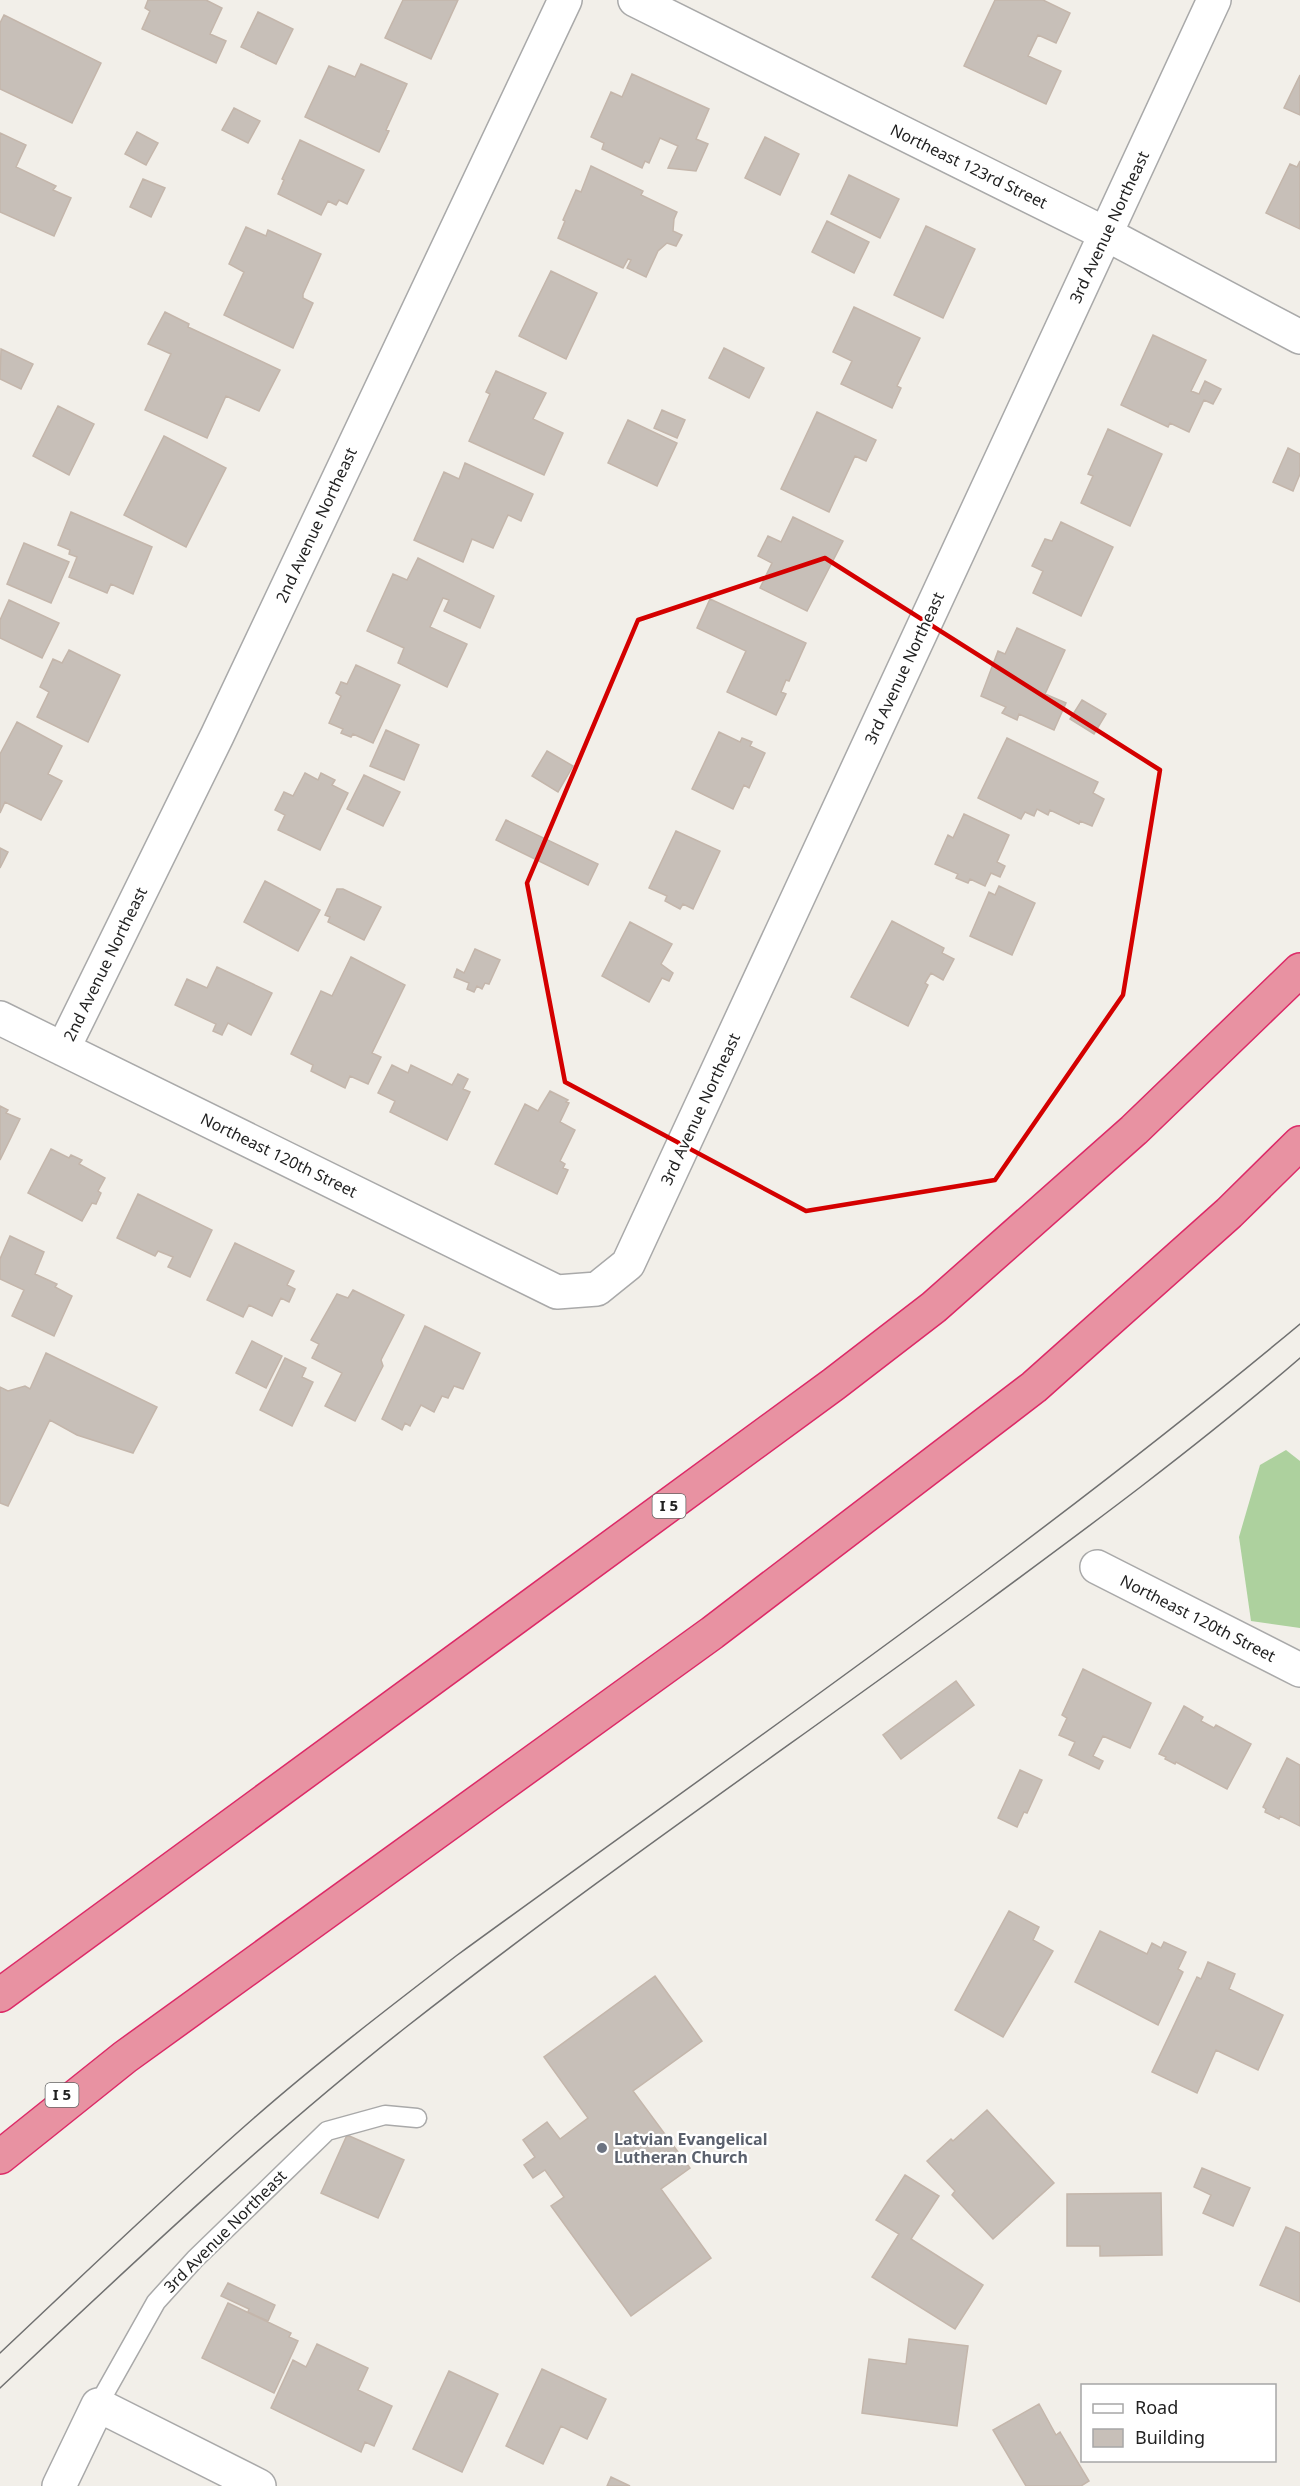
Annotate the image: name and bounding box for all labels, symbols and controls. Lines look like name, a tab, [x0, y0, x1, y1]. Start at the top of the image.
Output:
street label: Northeast 123rd Street	[887, 118, 1051, 214]
street label: 3rd Avenue Northeast	[1064, 147, 1154, 307]
street label: 2nd Avenue Northeast	[270, 444, 362, 606]
street label: 3rd Avenue Northeast	[859, 588, 949, 748]
street label: 2nd Avenue Northeast	[58, 883, 152, 1045]
street label: 3rd Avenue Northeast	[655, 1029, 745, 1189]
street label: Northeast 120th Street	[197, 1107, 361, 1203]
road number: I 5	[652, 1494, 686, 1518]
street label: Northeast 120th Street	[1117, 1569, 1280, 1667]
road number: I 5	[46, 2083, 78, 2107]
place label: Latvian Evangelical Lutheran Church	[614, 2128, 767, 2168]
marker: Latvian Evangelical Lutheran Church	[595, 2141, 609, 2155]
street label: 3rd Avenue Northeast	[159, 2165, 291, 2297]
legend	[1081, 2384, 1276, 2462]
text: Road	[1135, 2395, 1178, 2419]
text: Building	[1135, 2425, 1205, 2449]

